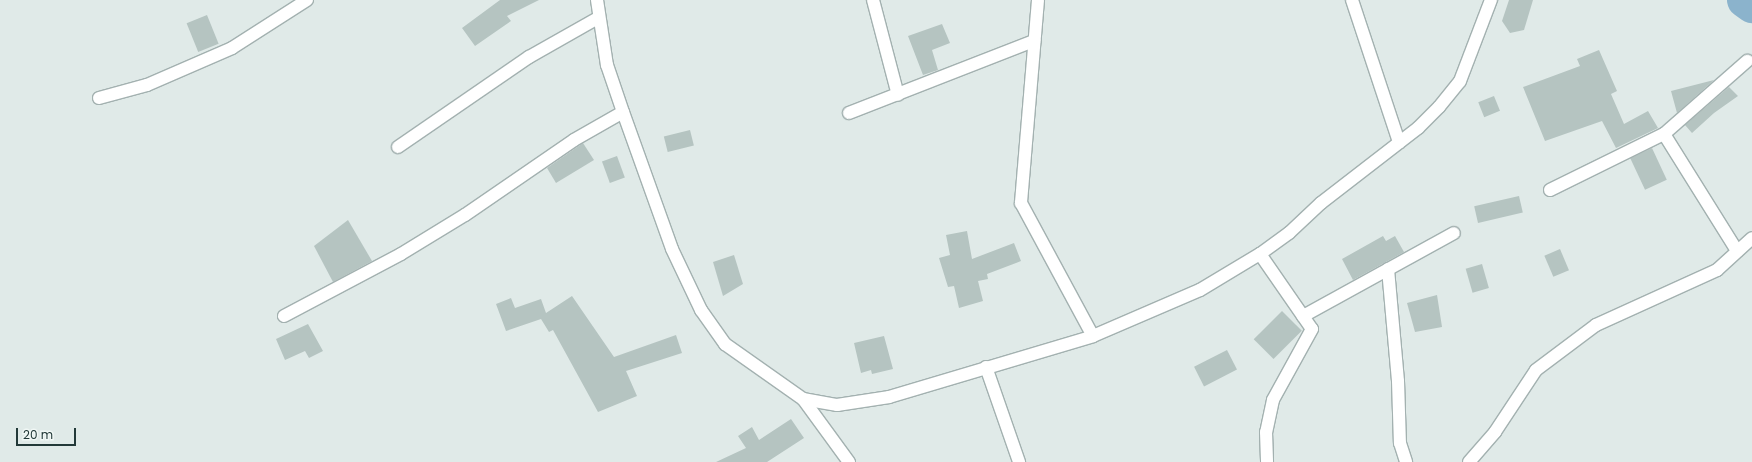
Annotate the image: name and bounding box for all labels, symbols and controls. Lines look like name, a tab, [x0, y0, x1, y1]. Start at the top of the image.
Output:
scale bar	[18, 420, 78, 446]
text: 20 m	[23, 426, 53, 443]

